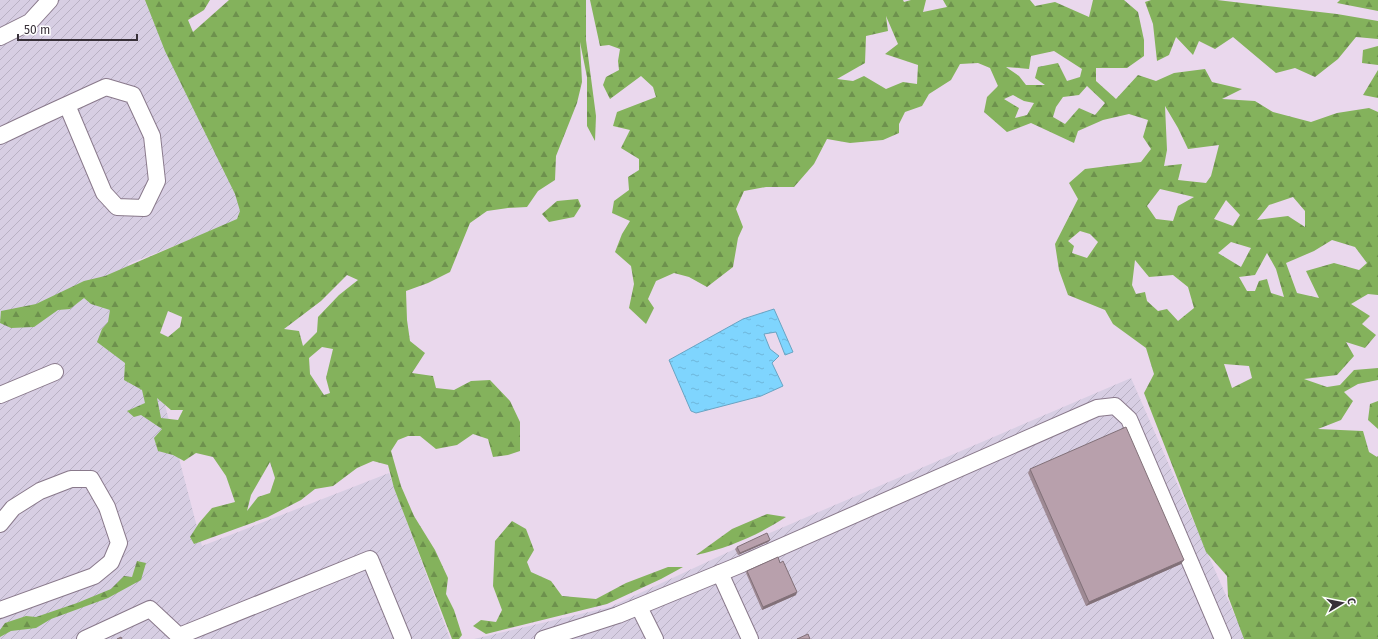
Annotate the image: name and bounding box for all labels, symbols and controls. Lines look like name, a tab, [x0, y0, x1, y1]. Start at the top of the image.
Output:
scale bar	[18, 16, 137, 42]
text: 50 m	[24, 23, 50, 37]
north arrow	[1322, 583, 1362, 623]
text: С	[1344, 597, 1358, 606]

